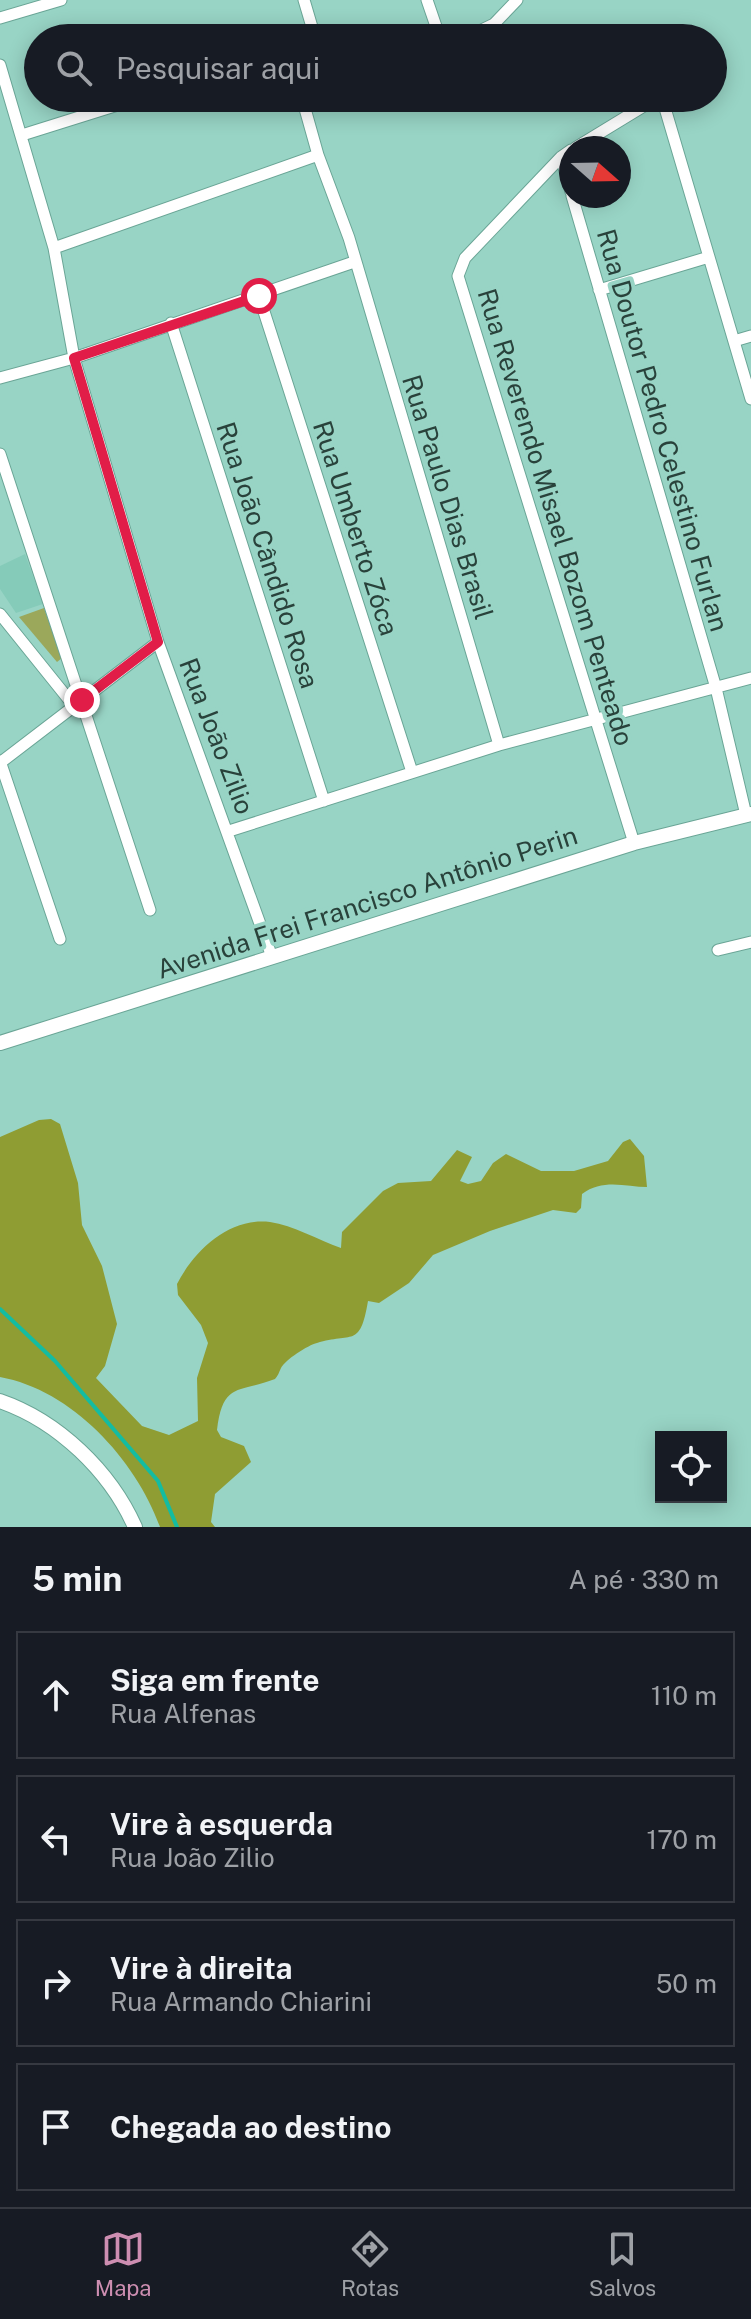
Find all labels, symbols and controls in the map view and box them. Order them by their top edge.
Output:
search box [24,24,727,112]
icon: search [52,46,96,90]
text: Pesquisar aqui [116,50,320,86]
north arrow [559,136,631,208]
street label: Rua Doutor Pedro Celestino Furlan [591,225,735,635]
route start [241,278,277,314]
street label: Rua Reverendo Misael Bozom Penteado [472,285,640,749]
street label: Rua Paulo Dias Brasil [396,371,500,623]
street label: Rua Umberto Zóca [307,417,405,639]
street label: Rua João Cândido Rosa [210,418,326,692]
street label: Rua João Zilio [173,654,261,818]
route end [64,682,100,718]
street label: Avenida Frei Francisco Antônio Perin [153,819,581,985]
map controls [655,1431,727,1503]
button: locate [655,1431,727,1503]
text: 5 min [32,1559,122,1599]
text: A pé · 330 m [569,1564,719,1595]
text: Siga em frente [110,1662,320,1698]
icon: ahead [34,1673,78,1717]
text: 110 m [651,1680,717,1711]
text: Rua Alfenas [110,1698,256,1729]
text: Vire à esquerda [110,1806,333,1842]
icon: left [34,1817,78,1861]
text: 170 m [647,1824,717,1855]
text: Rua João Zilio [110,1842,275,1873]
text: Vire à direita [110,1950,293,1986]
icon: right [34,1961,78,2005]
text: 50 m [656,1968,717,1999]
text: Rua Armando Chiarini [110,1986,372,2017]
icon: arrive [34,2105,78,2149]
text: Chegada ao destino [110,2109,391,2145]
tab: Mapa [95,2227,151,2301]
tab: Rotas [341,2227,399,2301]
tab: Salvos [589,2227,656,2301]

